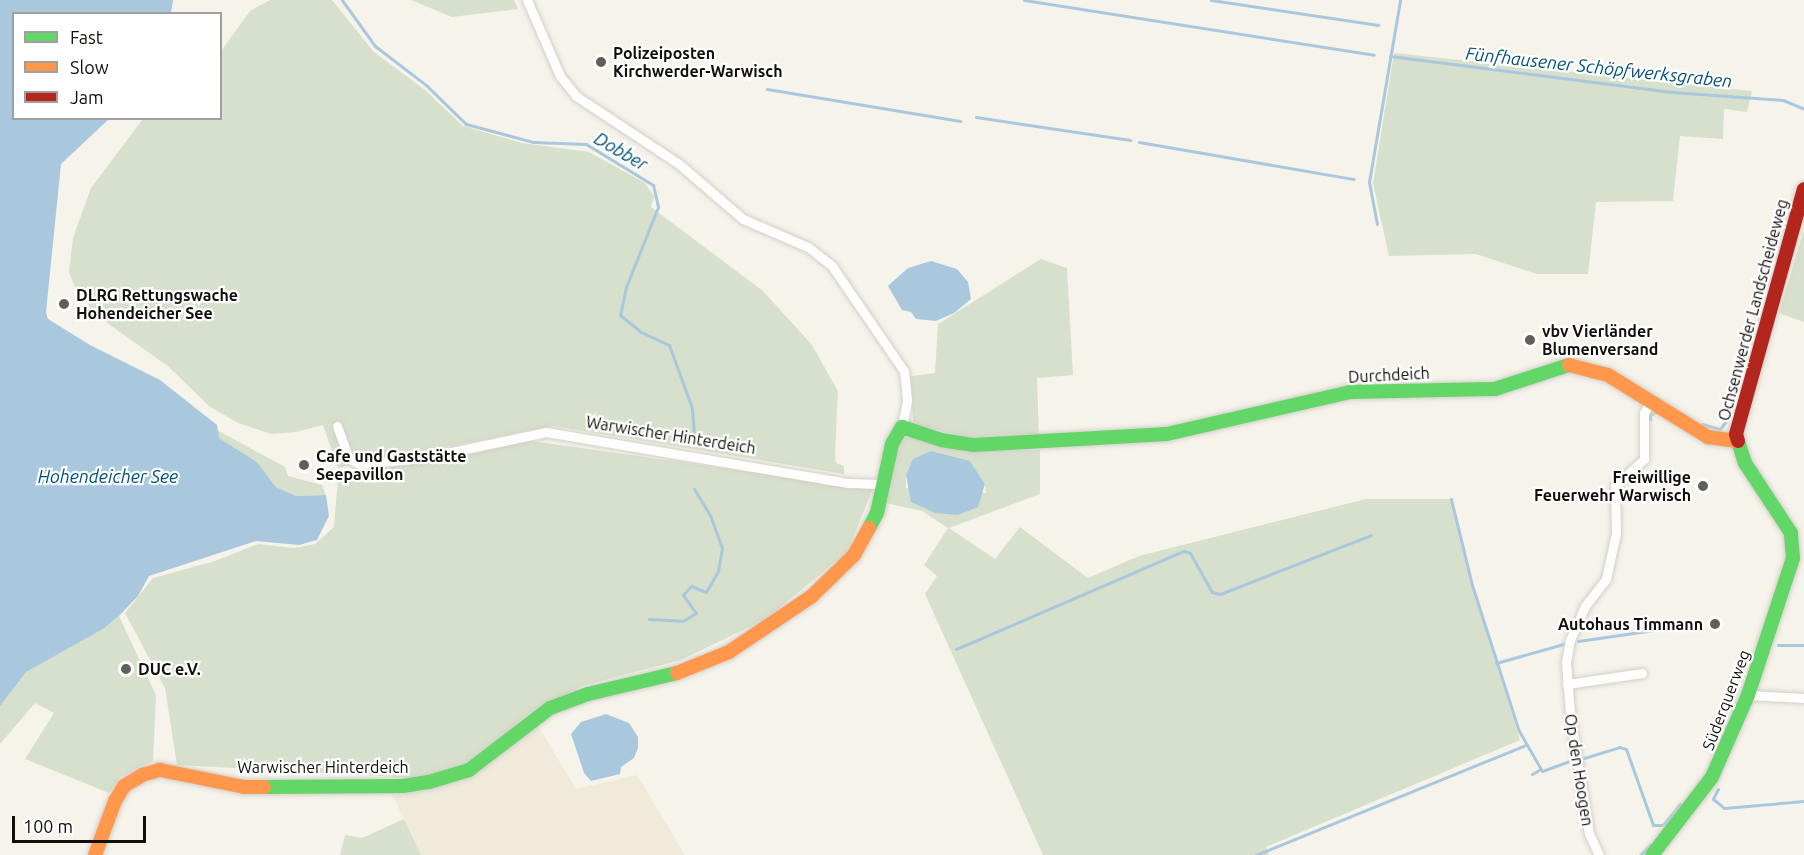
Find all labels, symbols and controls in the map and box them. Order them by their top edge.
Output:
legend [12,12,222,120]
text: Fast [70,27,103,47]
water label: Fünfhausener Schöpfwerksgraben [1465,42,1733,92]
place label: Polizeiposten Kirchwerder-Warwisch [613,43,782,81]
marker: Polizeiposten Kirchwerder-Warwisch [594,55,608,69]
text: Slow [70,57,109,77]
text: Jam [70,87,104,107]
water label: Dobber [590,127,652,175]
street label: Ochsenwerder Landscheideweg [1714,197,1792,423]
place label: DLRG Rettungswache Hohendeicher See [76,285,238,323]
marker: DLRG Rettungswache Hohendeicher See [57,297,71,311]
place label: vbv Vierländer Blumenversand [1542,321,1658,359]
marker: vbv Vierländer Blumenversand [1523,333,1537,347]
street label: Durchdeich [1348,363,1430,387]
street label: Warwischer Hinterdeich [585,412,757,458]
place label: Cafe und Gaststätte Seepavillon [316,446,466,484]
marker: Cafe und Gaststätte Seepavillon [297,458,311,472]
water label: Hohendeicher See [38,465,178,487]
place label: Freiwillige Feuerwehr Warwisch [1534,467,1691,505]
marker: Freiwillige Feuerwehr Warwisch [1696,479,1710,493]
place label: Autohaus Timmann [1558,614,1703,634]
marker: Autohaus Timmann [1708,617,1722,631]
street label: Süderquerweg [1698,647,1754,753]
place label: DUC e.V. [138,659,201,679]
marker: DUC e.V. [119,662,133,676]
street label: Op den Hoogen [1561,712,1597,828]
street label: Warwischer Hinterdeich [237,757,409,777]
scale bar [15,804,148,842]
text: 100 m [23,816,73,836]

